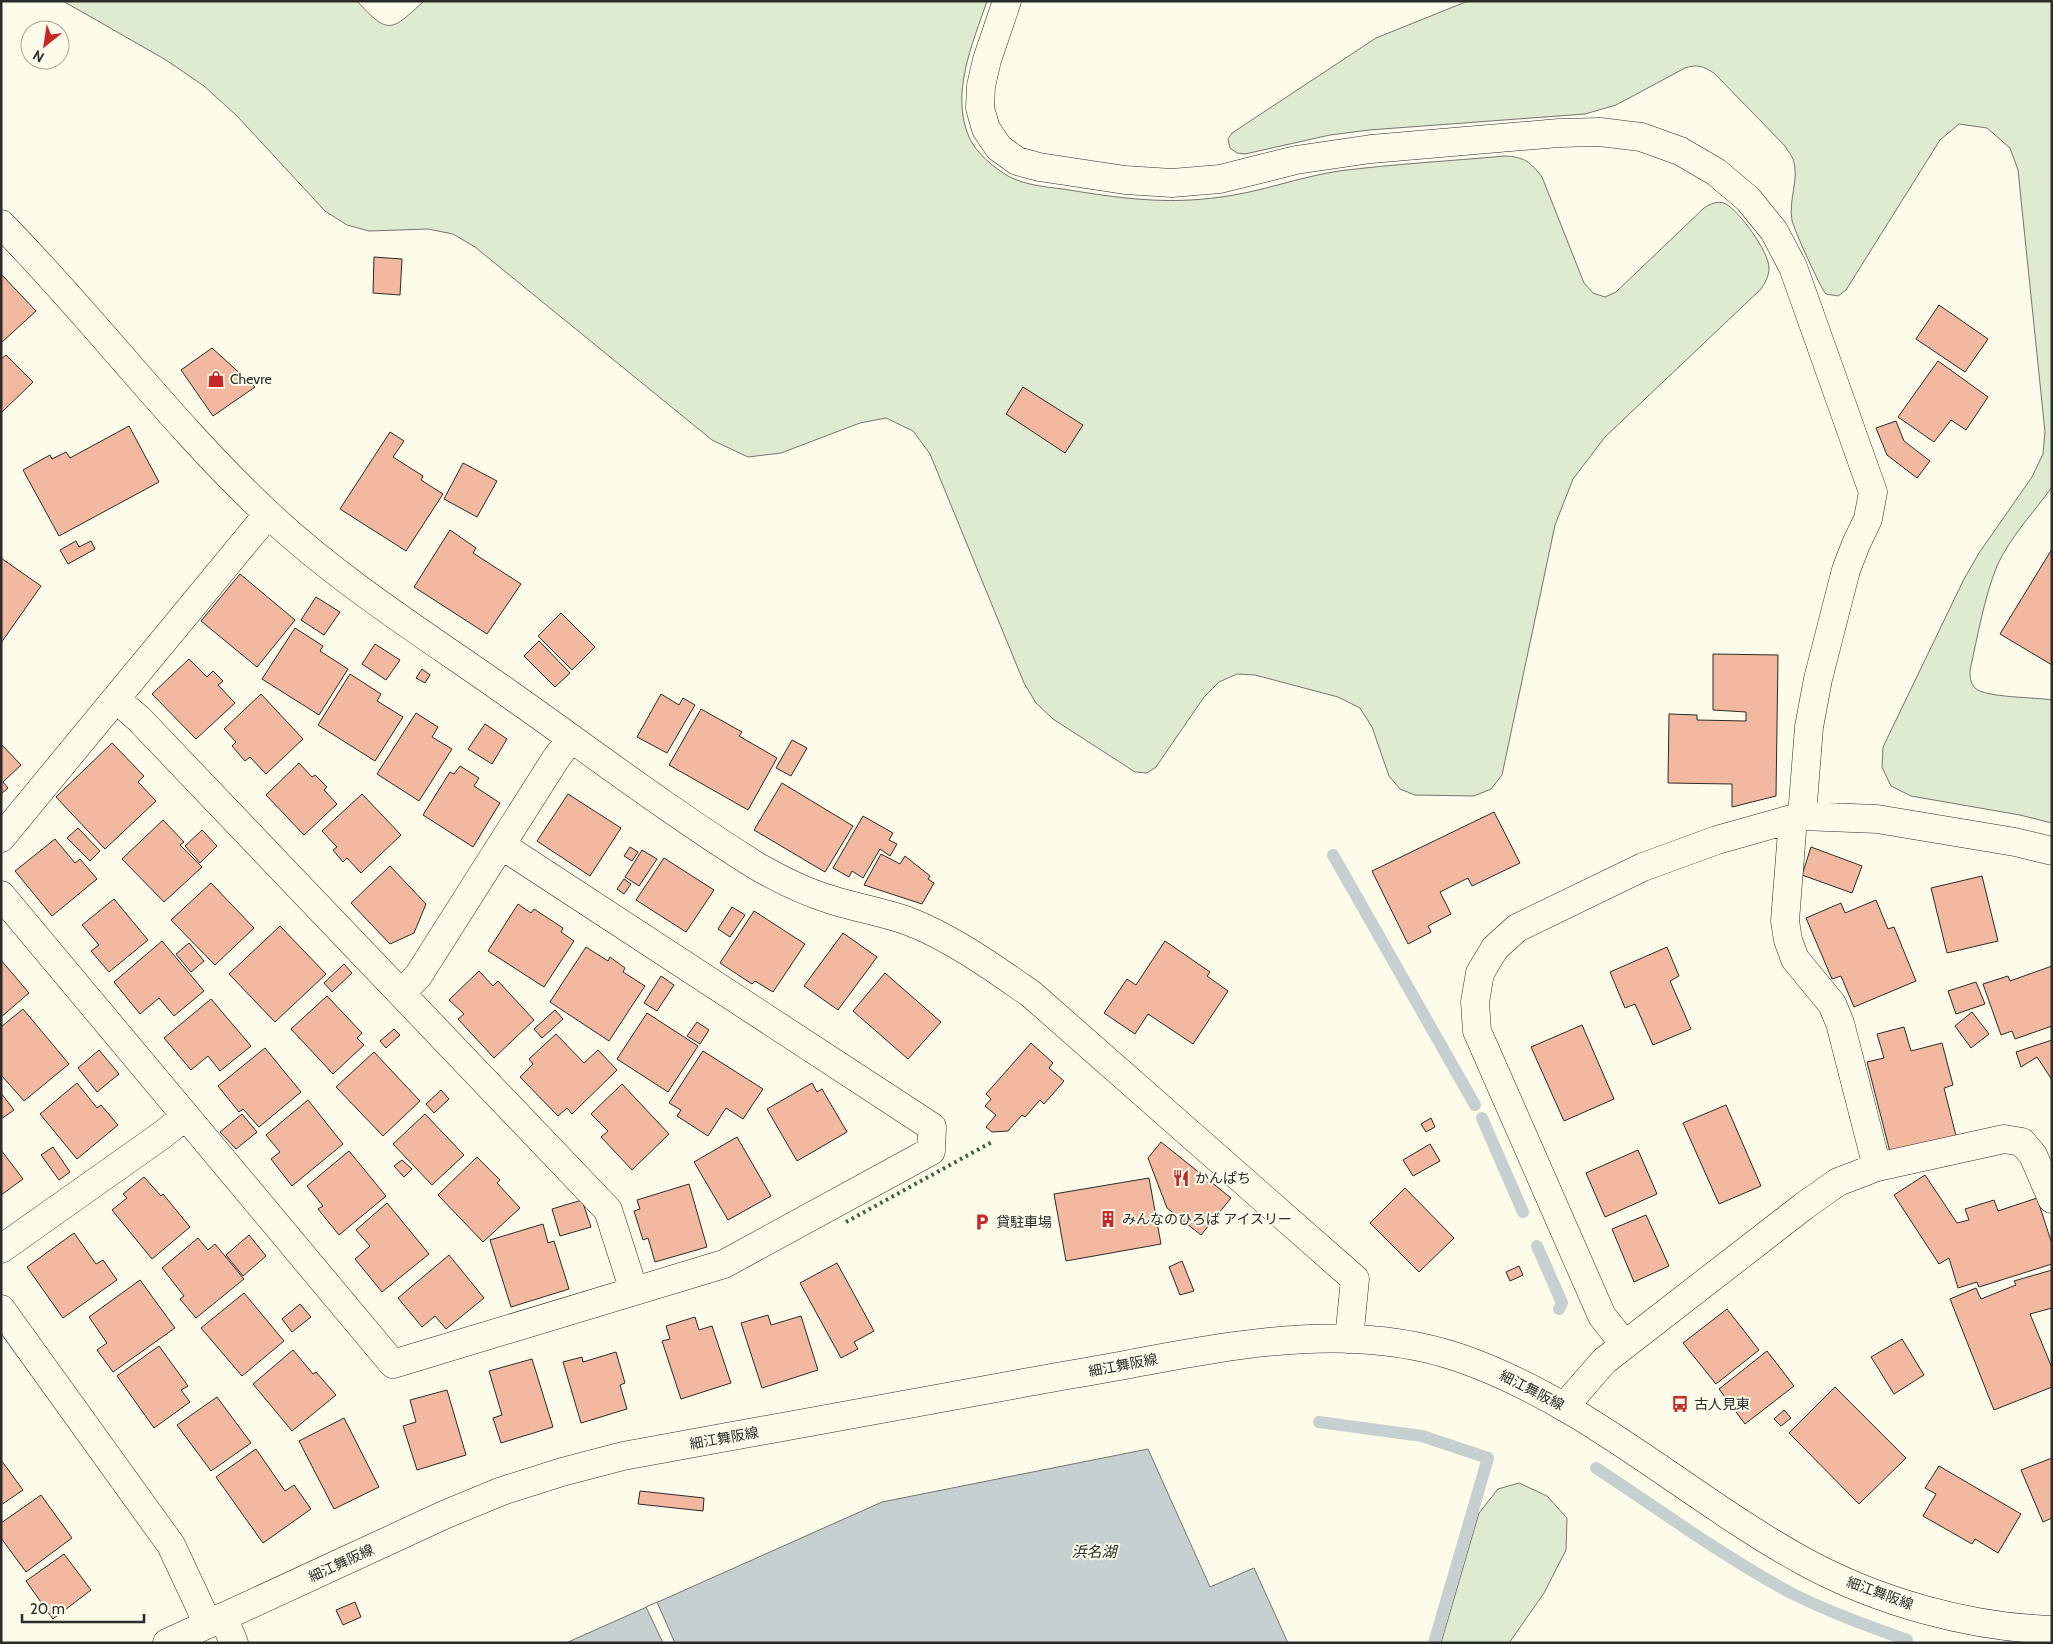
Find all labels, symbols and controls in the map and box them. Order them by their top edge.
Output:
north arrow [20,20,70,70]
text: N [30,46,47,67]
shop icon: Chevre [206,369,226,389]
place label: Chevre [230,370,272,388]
restaurant icon: かんぱち [1171,1168,1191,1188]
place label: かんぱち [1195,1169,1251,1187]
building icon: みんなのひろば アイスリー [1098,1209,1118,1229]
place label: みんなのひろば アイスリー [1122,1210,1292,1228]
parking icon: 貸駐車場 [972,1212,992,1232]
place label: 貸駐車場 [996,1213,1052,1231]
street label: 細江舞阪線 [1087,1349,1159,1381]
street label: 細江舞阪線 [1497,1366,1567,1414]
bus stop icon: 古人見東 [1670,1394,1690,1414]
place label: 古人見東 [1694,1395,1750,1413]
street label: 細江舞阪線 [688,1423,760,1453]
street label: 細江舞阪線 [305,1540,377,1586]
water label: 浜名湖 [1071,1543,1118,1561]
street label: 細江舞阪線 [1844,1573,1916,1613]
scale bar [22,1592,145,1624]
text: 20 m [30,1600,65,1618]

